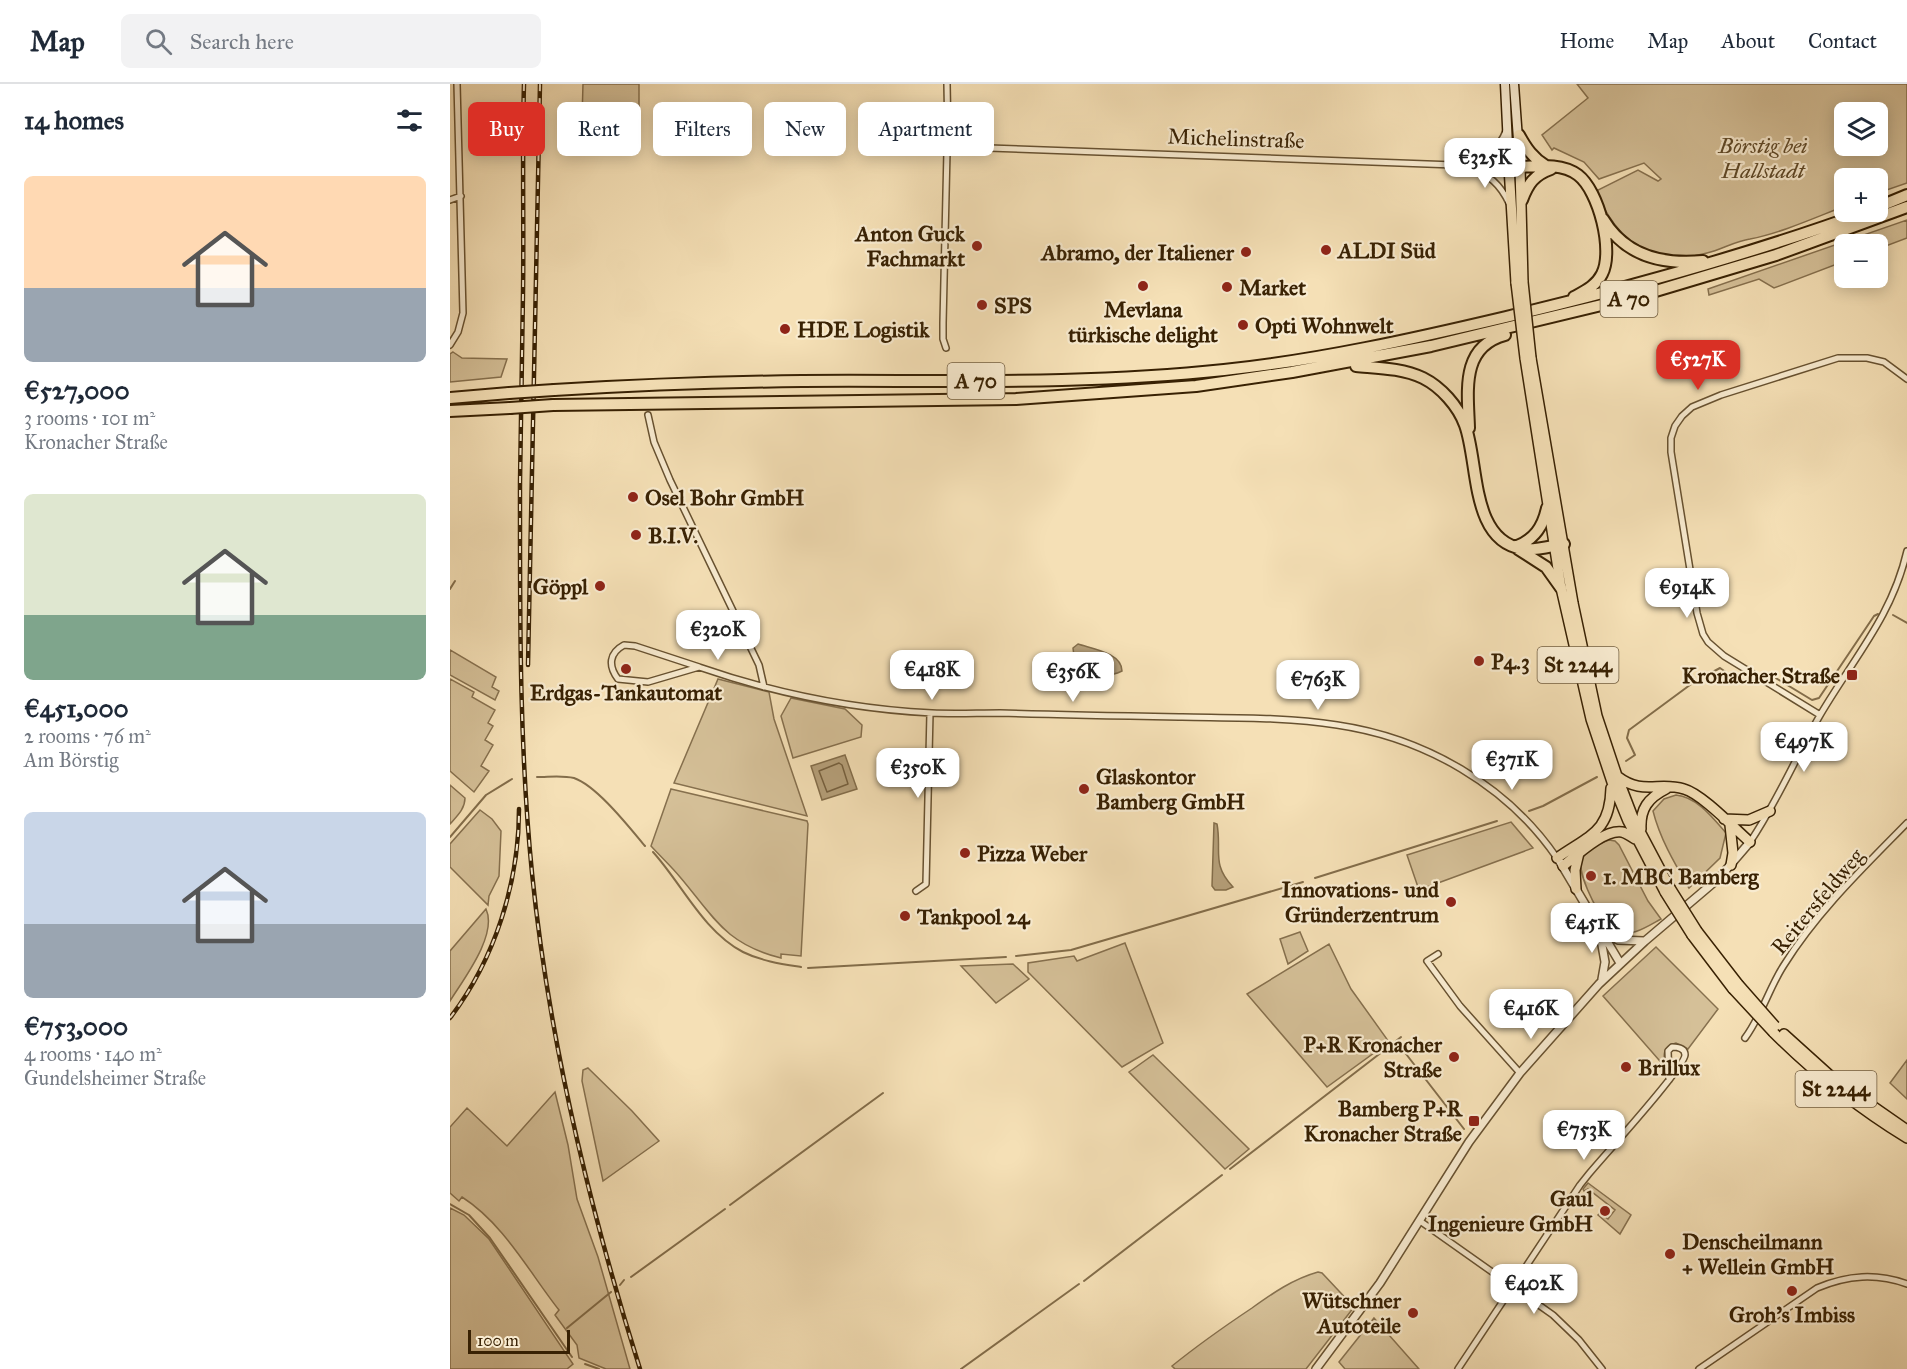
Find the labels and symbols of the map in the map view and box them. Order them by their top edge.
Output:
street label: Michelinstraße [1167,123,1305,154]
park label: Börstig bei Hallstadt [1717,132,1808,184]
pin: €325K [1443,138,1527,189]
place label: Anton Guck Fachmarkt [853,220,966,272]
place label: ALDI Süd [1336,237,1437,264]
marker: Anton Guck Fachmarkt [970,239,984,253]
place label: Abramo, der Italiener [1039,239,1235,266]
marker: ALDI Süd [1319,243,1333,257]
marker: Abramo, der Italiener [1239,245,1253,259]
place label: Market [1239,274,1306,301]
marker: Mevlana türkische delight [1136,279,1150,293]
marker: Market [1220,280,1234,294]
road number: A 70 [1600,281,1658,317]
place label: SPS [994,292,1032,319]
place label: Mevlana türkische delight [1067,296,1218,348]
marker: SPS [975,298,989,312]
place label: Opti Wohnwelt [1255,312,1394,339]
place label: HDE Logistik [797,316,930,343]
marker: Opti Wohnwelt [1236,318,1250,332]
marker: HDE Logistik [778,322,792,336]
pin: €527K [1656,340,1740,391]
road number: A 70 [948,363,1004,399]
place label: Osel Bohr GmbH [645,484,804,511]
marker: Osel Bohr GmbH [626,490,640,504]
place label: B.I.V. [648,522,698,549]
marker: B.I.V. [629,528,643,542]
pin: €914K [1645,568,1729,619]
place label: Göppl [533,573,589,600]
marker: Göppl [593,579,607,593]
pin: €320K [676,610,760,661]
road number: St 2244 [1538,647,1618,683]
place label: P4.3 [1491,648,1530,675]
pin: €418K [890,650,974,701]
pin: €356K [1031,652,1115,703]
marker: P4.3 [1472,654,1486,668]
pin: €763K [1276,660,1360,711]
marker: Erdgas-Tankautomat [619,662,633,676]
place label: Kronacher Straße [1682,662,1840,689]
marker: Kronacher Straße [1845,668,1859,682]
place label: Erdgas-Tankautomat [530,679,722,706]
pin: €497K [1762,722,1846,773]
pin: €371K [1470,740,1554,791]
pin: €350K [876,748,960,799]
place label: Glaskontor Bamberg GmbH [1096,763,1245,815]
marker: Glaskontor Bamberg GmbH [1077,782,1091,796]
place label: Pizza Weber [977,840,1088,867]
street label: Reitersfeldweg [1765,842,1870,960]
marker: Pizza Weber [958,846,972,860]
place label: 1. MBC Bamberg [1603,863,1759,890]
marker: 1. MBC Bamberg [1584,869,1598,883]
place label: Innovations- und Gründerzentrum [1282,876,1440,928]
marker: Innovations- und Gründerzentrum [1444,895,1458,909]
place label: Tankpool 24 [916,903,1031,930]
pin: €451K [1550,903,1634,954]
marker: Tankpool 24 [898,909,912,923]
pin: €416K [1489,989,1573,1040]
place label: P+R Kronacher Straße [1303,1031,1443,1083]
marker: P+R Kronacher Straße [1447,1050,1461,1064]
place label: Brillux [1638,1054,1700,1081]
marker: Brillux [1619,1060,1633,1074]
road number: St 2244 [1796,1071,1876,1107]
place label: Bamberg P+R Kronacher Straße [1304,1095,1464,1147]
pin: €753K [1542,1110,1626,1161]
marker: Bamberg P+R Kronacher Straße [1467,1114,1481,1128]
place label: Gaul Ingenieure GmbH [1428,1185,1594,1237]
marker: Gaul Ingenieure GmbH [1598,1204,1612,1218]
place label: Denscheilmann + Wellein GmbH [1682,1228,1834,1280]
marker: Denscheilmann + Wellein GmbH [1663,1247,1677,1261]
pin: €402K [1492,1264,1576,1315]
marker: Groh's Imbiss [1785,1284,1799,1298]
place label: Wütschner Autoteile [1302,1287,1402,1339]
place label: Groh's Imbiss [1729,1301,1855,1328]
marker: Wütschner Autoteile [1406,1306,1420,1320]
scale bar [468,1327,570,1354]

